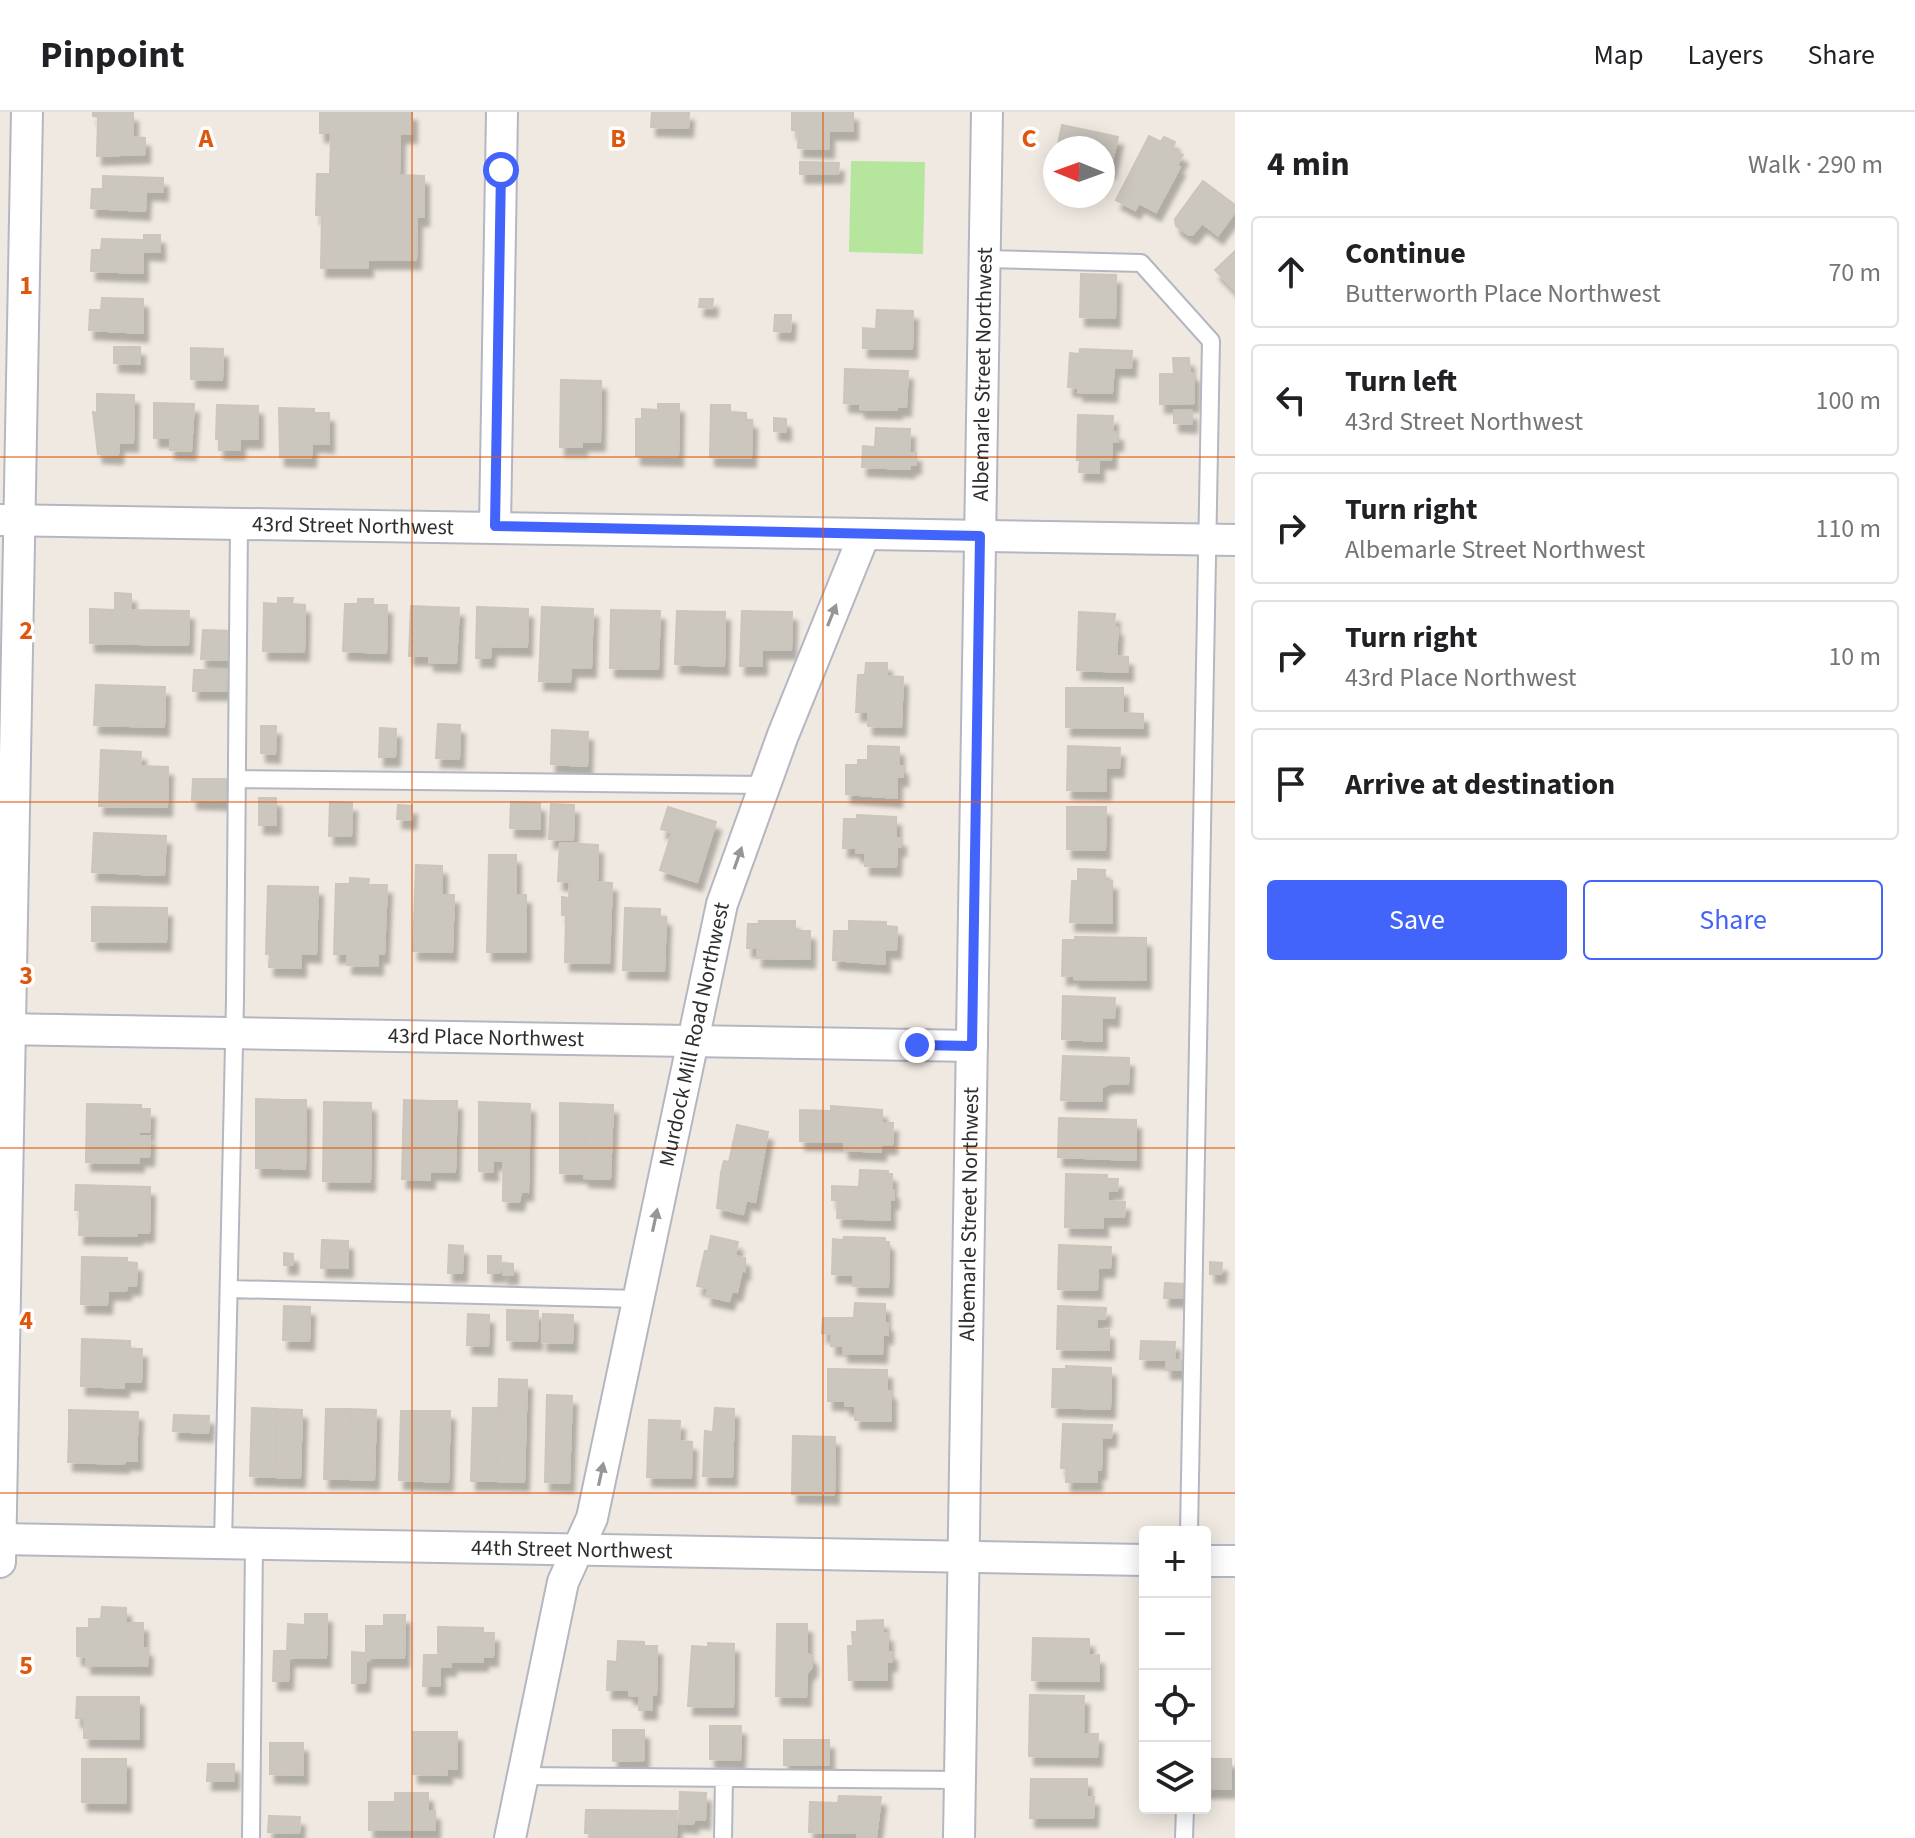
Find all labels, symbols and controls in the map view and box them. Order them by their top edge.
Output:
text: Pinpoint [40,28,185,82]
text: Map [1593,35,1643,75]
text: Layers [1687,35,1763,75]
text: Share [1807,35,1875,75]
text: A [198,120,215,157]
text: B [610,120,626,157]
text: C [1021,120,1037,157]
north arrow [1043,136,1115,208]
text: 4 min [1267,140,1350,189]
text: Walk · 290 m [1748,146,1883,183]
route start [483,152,519,188]
text: Continue [1345,232,1466,275]
street label: Albemarle Street Northwest [965,246,1001,502]
icon: ahead [1269,250,1313,294]
text: 70 m [1828,254,1881,291]
text: 1 [19,267,33,304]
text: Butterworth Place Northwest [1345,275,1661,312]
text: Turn left [1345,360,1457,403]
icon: left [1269,378,1313,422]
text: 100 m [1815,382,1881,419]
text: 43rd Street Northwest [1345,403,1583,440]
text: Turn right [1345,488,1477,531]
icon: right [1269,506,1313,550]
street label: 43rd Street Northwest [252,508,455,543]
text: 110 m [1815,510,1881,547]
text: Albemarle Street Northwest [1345,531,1645,568]
one-way arrow [825,603,838,627]
text: 2 [19,612,33,649]
text: Turn right [1345,616,1477,659]
icon: right [1269,634,1313,678]
text: 10 m [1828,638,1881,675]
text: 43rd Place Northwest [1345,659,1577,696]
icon: arrive [1269,762,1313,806]
text: Arrive at destination [1345,763,1615,806]
one-way arrow [732,845,744,869]
button: Save [1267,880,1567,960]
button: Share [1583,880,1883,960]
street label: Murdock Mill Road Northwest [651,899,738,1170]
text: 3 [19,957,33,994]
street label: 43rd Place Northwest [388,1020,585,1055]
route end [899,1027,935,1063]
street label: Albemarle Street Northwest [951,1086,987,1341]
one-way arrow [650,1207,662,1232]
text: 4 [19,1302,33,1339]
one-way arrow [595,1462,608,1487]
map controls [1139,1526,1211,1814]
button: + [1139,1526,1211,1598]
street label: 44th Street Northwest [471,1532,673,1567]
button: − [1139,1598,1211,1670]
text: 5 [19,1647,33,1684]
button: locate [1139,1670,1211,1742]
button: layers [1139,1742,1211,1814]

